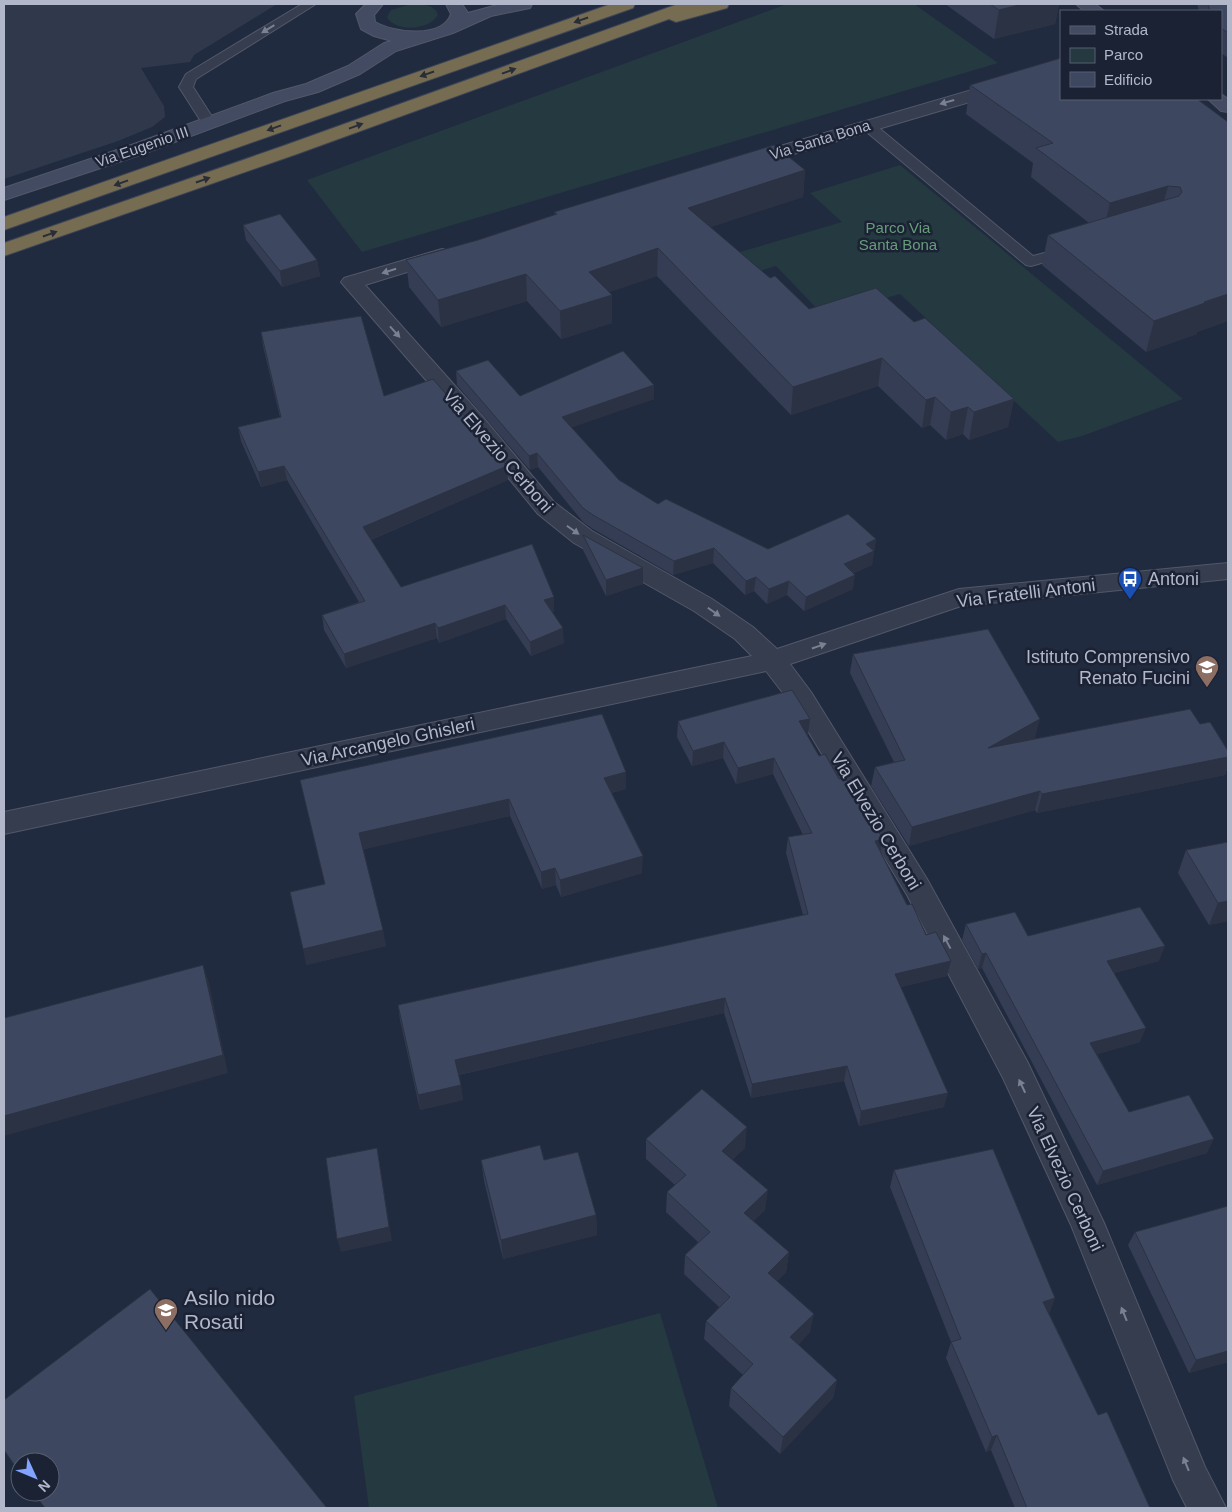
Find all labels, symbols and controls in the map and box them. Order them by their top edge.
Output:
legend [1060,10,1222,100]
one-way arrow [573,17,588,24]
text: Strada [1104,21,1149,38]
one-way arrow [262,25,275,34]
text: Parco [1104,46,1143,63]
one-way arrow [502,67,517,74]
one-way arrow [420,71,435,78]
text: Edificio [1104,71,1152,88]
one-way arrow [939,99,954,107]
street label: Via Santa Bona [768,116,873,163]
one-way arrow [349,122,364,129]
street label: Via Eugenio III [93,123,191,170]
one-way arrow [266,124,281,132]
one-way arrow [196,176,211,184]
one-way arrow [113,179,128,187]
park label: Parco Via Santa Bona [859,219,938,253]
one-way arrow [43,229,58,237]
one-way arrow [382,267,397,275]
one-way arrow [389,325,401,337]
street label: Via Elvezio Cerboni [439,385,557,517]
one-way arrow [567,525,580,535]
bus stop icon: Antoni [1117,566,1143,600]
place label: Antoni [1148,569,1199,589]
street label: Via Fratelli Antoni [955,575,1097,611]
one-way arrow [707,607,721,617]
one-way arrow [811,642,826,649]
place label: Istituto Comprensivo Renato Fucini [1026,647,1190,688]
school or university icon: Istituto Comprensivo Renato Fucini [1194,654,1220,688]
street label: Via Arcangelo Ghisleri [299,714,477,770]
street label: Via Elvezio Cerboni [827,749,925,893]
one-way arrow [942,935,951,949]
one-way arrow [1018,1078,1027,1093]
street label: Via Elvezio Cerboni [1023,1104,1107,1254]
place label: Asilo nido Rosati [184,1286,275,1333]
school or university icon: Asilo nido Rosati [153,1297,179,1331]
one-way arrow [1120,1307,1128,1321]
north arrow [10,1452,60,1502]
one-way arrow [1181,1457,1189,1471]
text: N [35,1477,54,1495]

